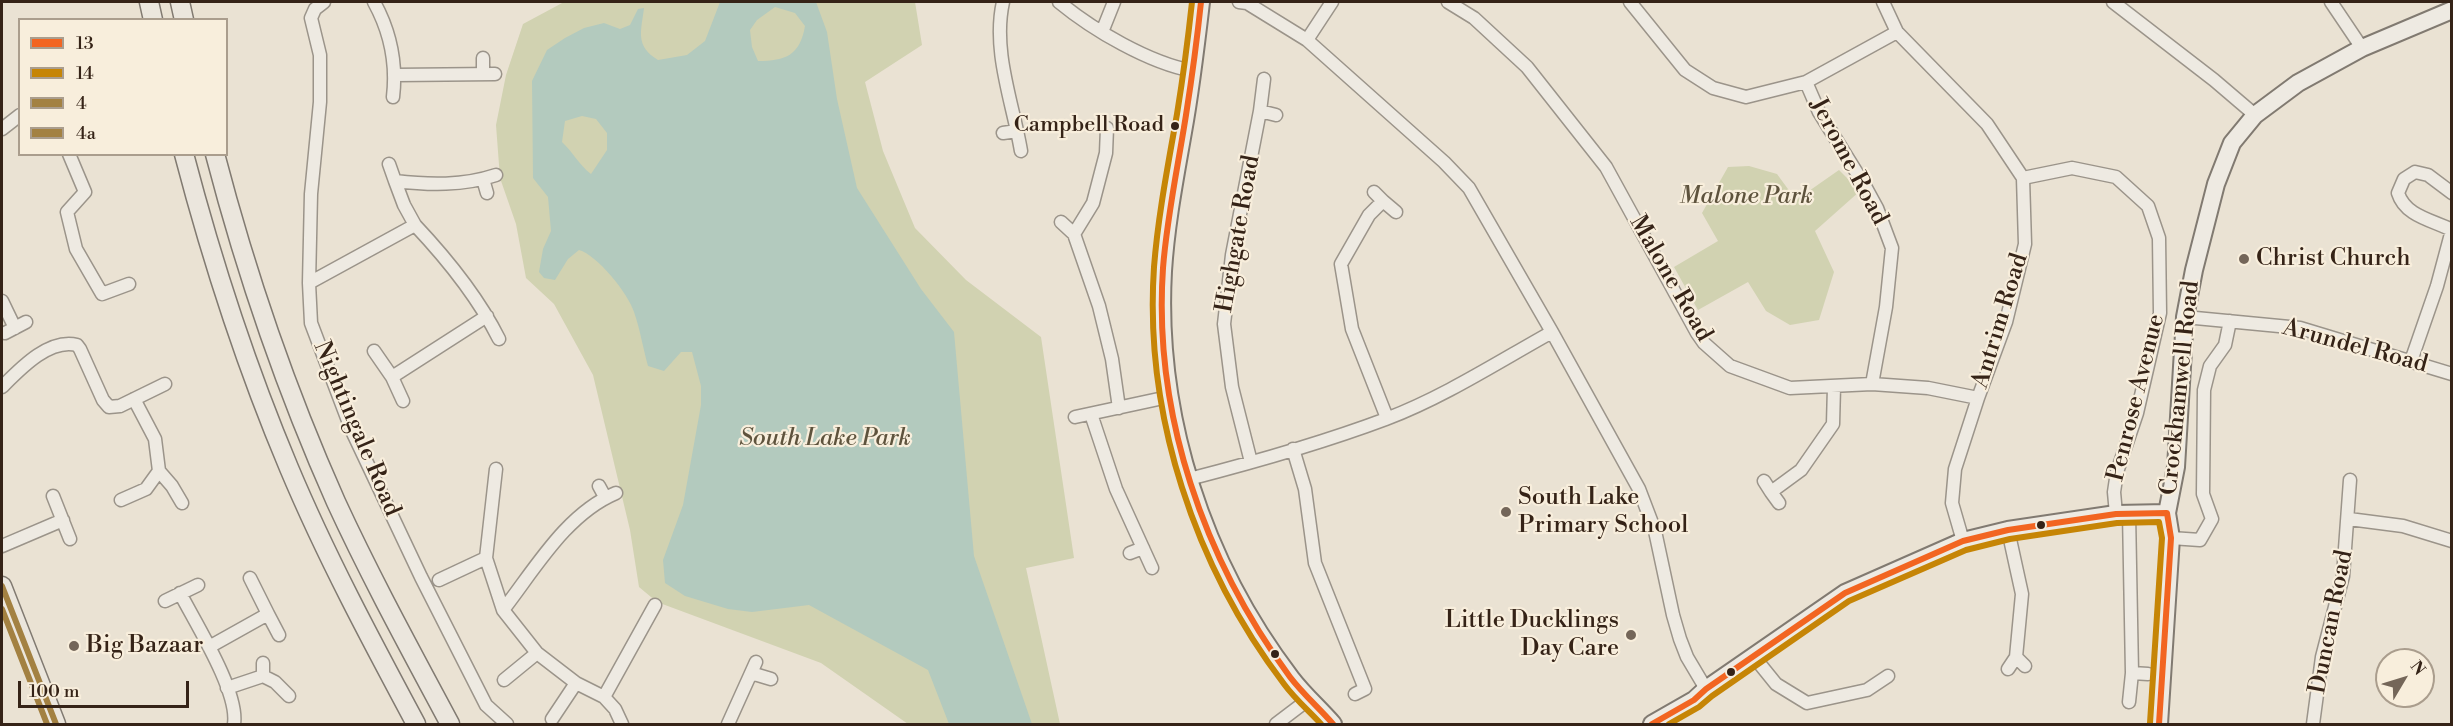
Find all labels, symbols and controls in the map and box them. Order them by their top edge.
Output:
legend [18,18,228,156]
text: 13 [76,32,94,55]
text: 14 [76,62,94,85]
text: 4 [76,92,87,115]
street label: Jerome Road [1802,94,1894,230]
place label: Campbell Road [1014,113,1164,139]
marker: Campbell Road [1169,120,1181,132]
text: 4a [76,122,96,145]
street label: Highgate Road [1211,153,1267,315]
park label: Malone Park [1679,183,1813,211]
street label: Malone Road [1622,211,1718,347]
place label: Christ Church [2256,245,2410,273]
street label: Antrim Road [1967,250,2035,392]
marker: Christ Church [2237,252,2251,266]
street label: Crockhamwell Road [2155,279,2207,497]
street label: Penrose Avenue [2102,311,2172,485]
street label: Arundel Road [2279,314,2431,380]
street label: Nightingale Road [306,337,406,521]
park label: South Lake Park [739,425,911,453]
place label: South Lake Primary School [1518,484,1688,540]
marker: South Lake Primary School [1499,505,1513,519]
unlabelled marker [2035,519,2047,531]
street label: Duncan Road [2304,548,2360,696]
place label: Little Ducklings Day Care [1445,607,1619,663]
marker: Little Ducklings Day Care [1624,628,1638,642]
place label: Big Bazaar [86,632,203,660]
marker: Big Bazaar [67,639,81,653]
unlabelled marker [1269,648,1281,660]
north arrow [2375,648,2435,708]
text: N [2406,657,2429,679]
unlabelled marker [1725,666,1737,678]
scale bar [21,669,192,707]
text: 100 m [29,680,80,703]

